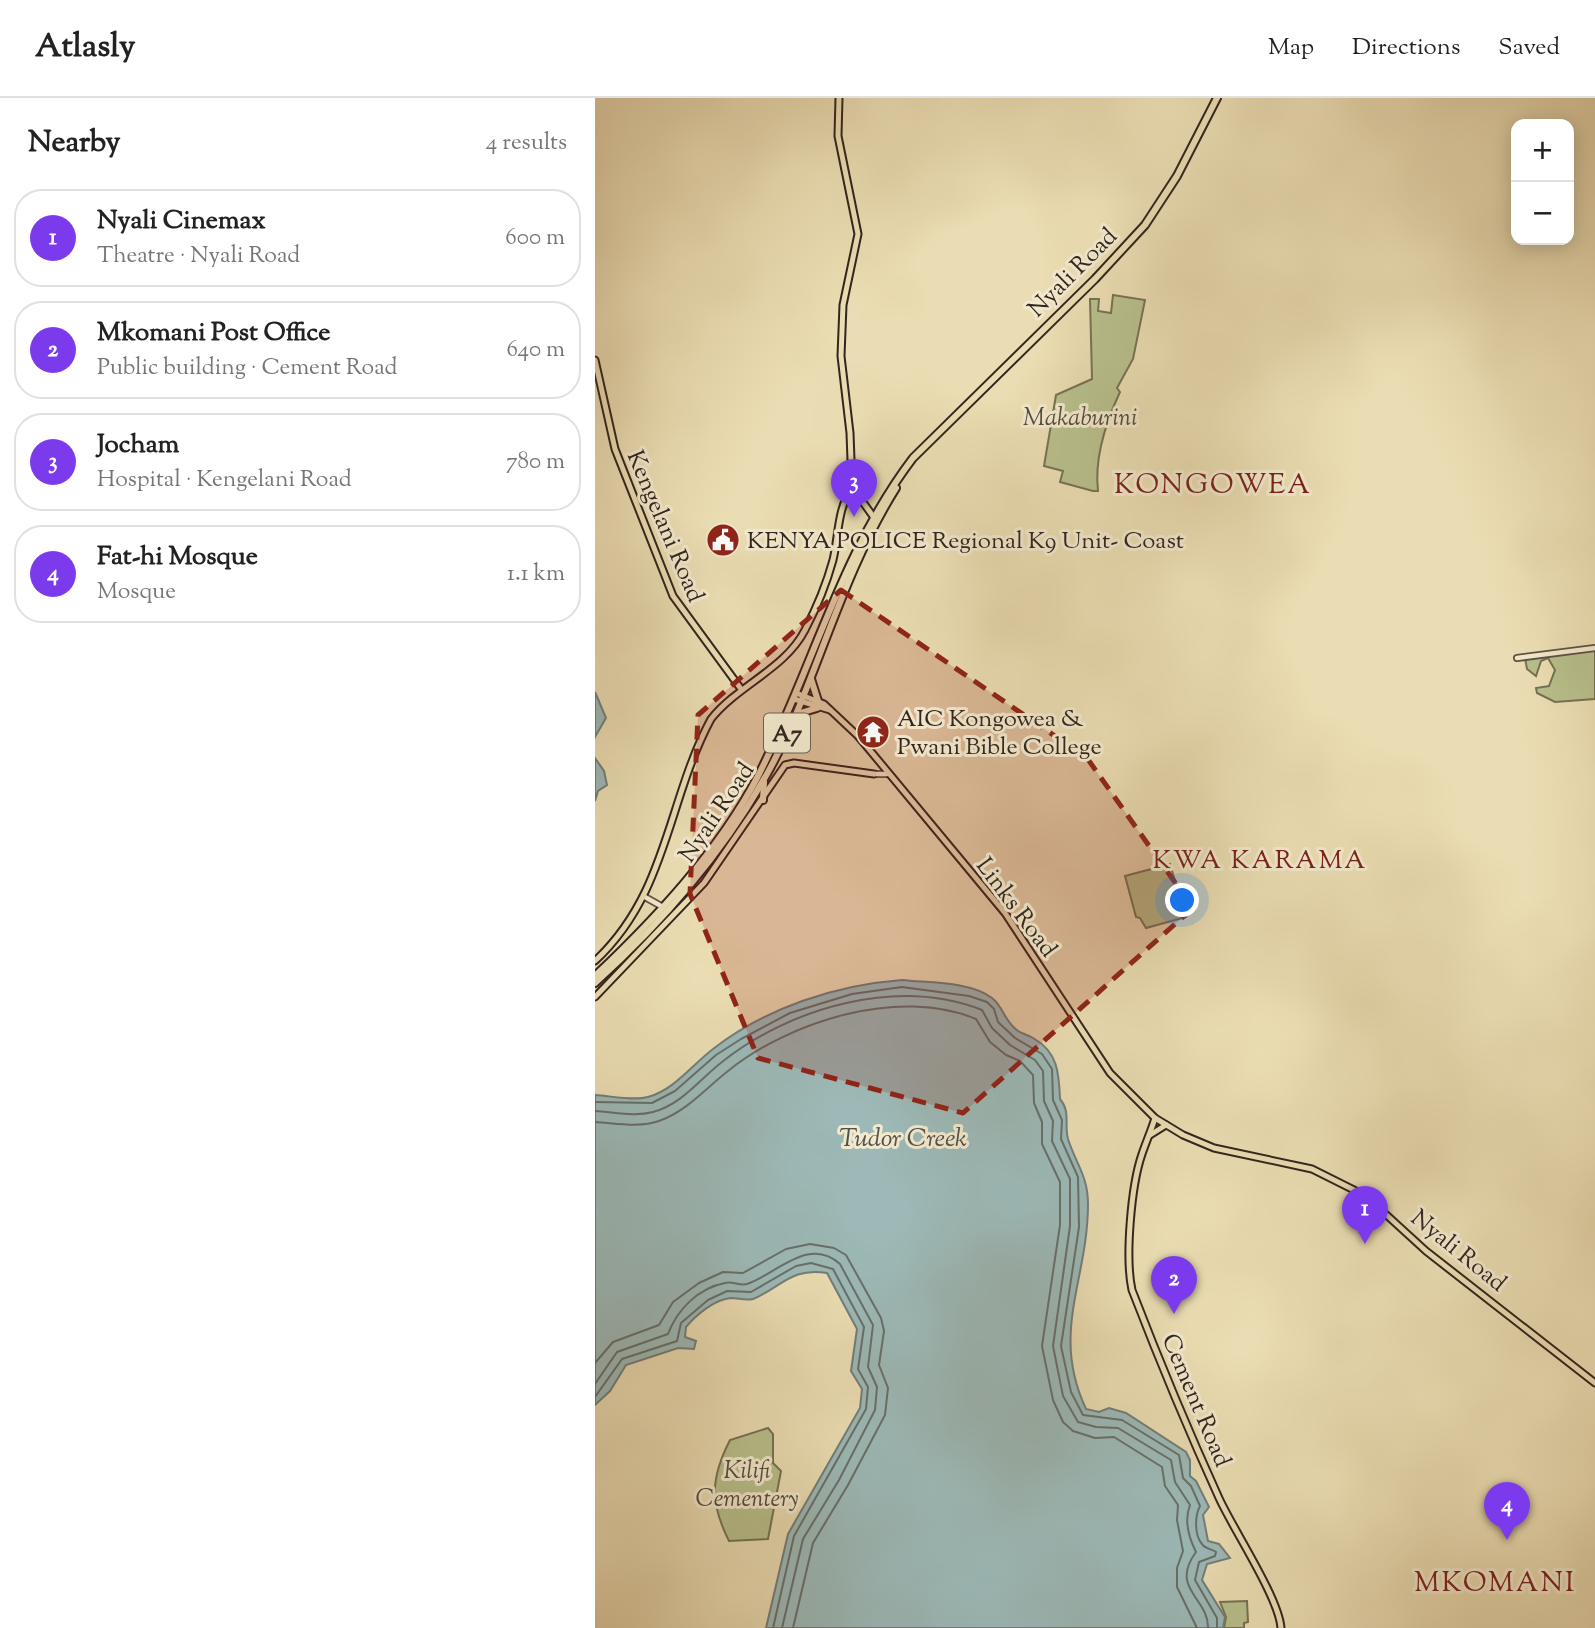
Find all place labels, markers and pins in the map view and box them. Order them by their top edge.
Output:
pin: 3 [831,459,877,517]
public building icon: KENYA POLICE Regional K9 Unit- Coast [704,521,742,559]
place label: KENYA POLICE Regional K9 Unit- Coast [747,525,1184,559]
place label: AIC Kongowea & Pwani Bible College [897,703,1102,765]
temple icon: AIC Kongowea & Pwani Bible College [854,713,892,751]
pin: 1 [1342,1186,1388,1244]
pin: 2 [1151,1256,1197,1314]
pin: 4 [1484,1482,1530,1540]

